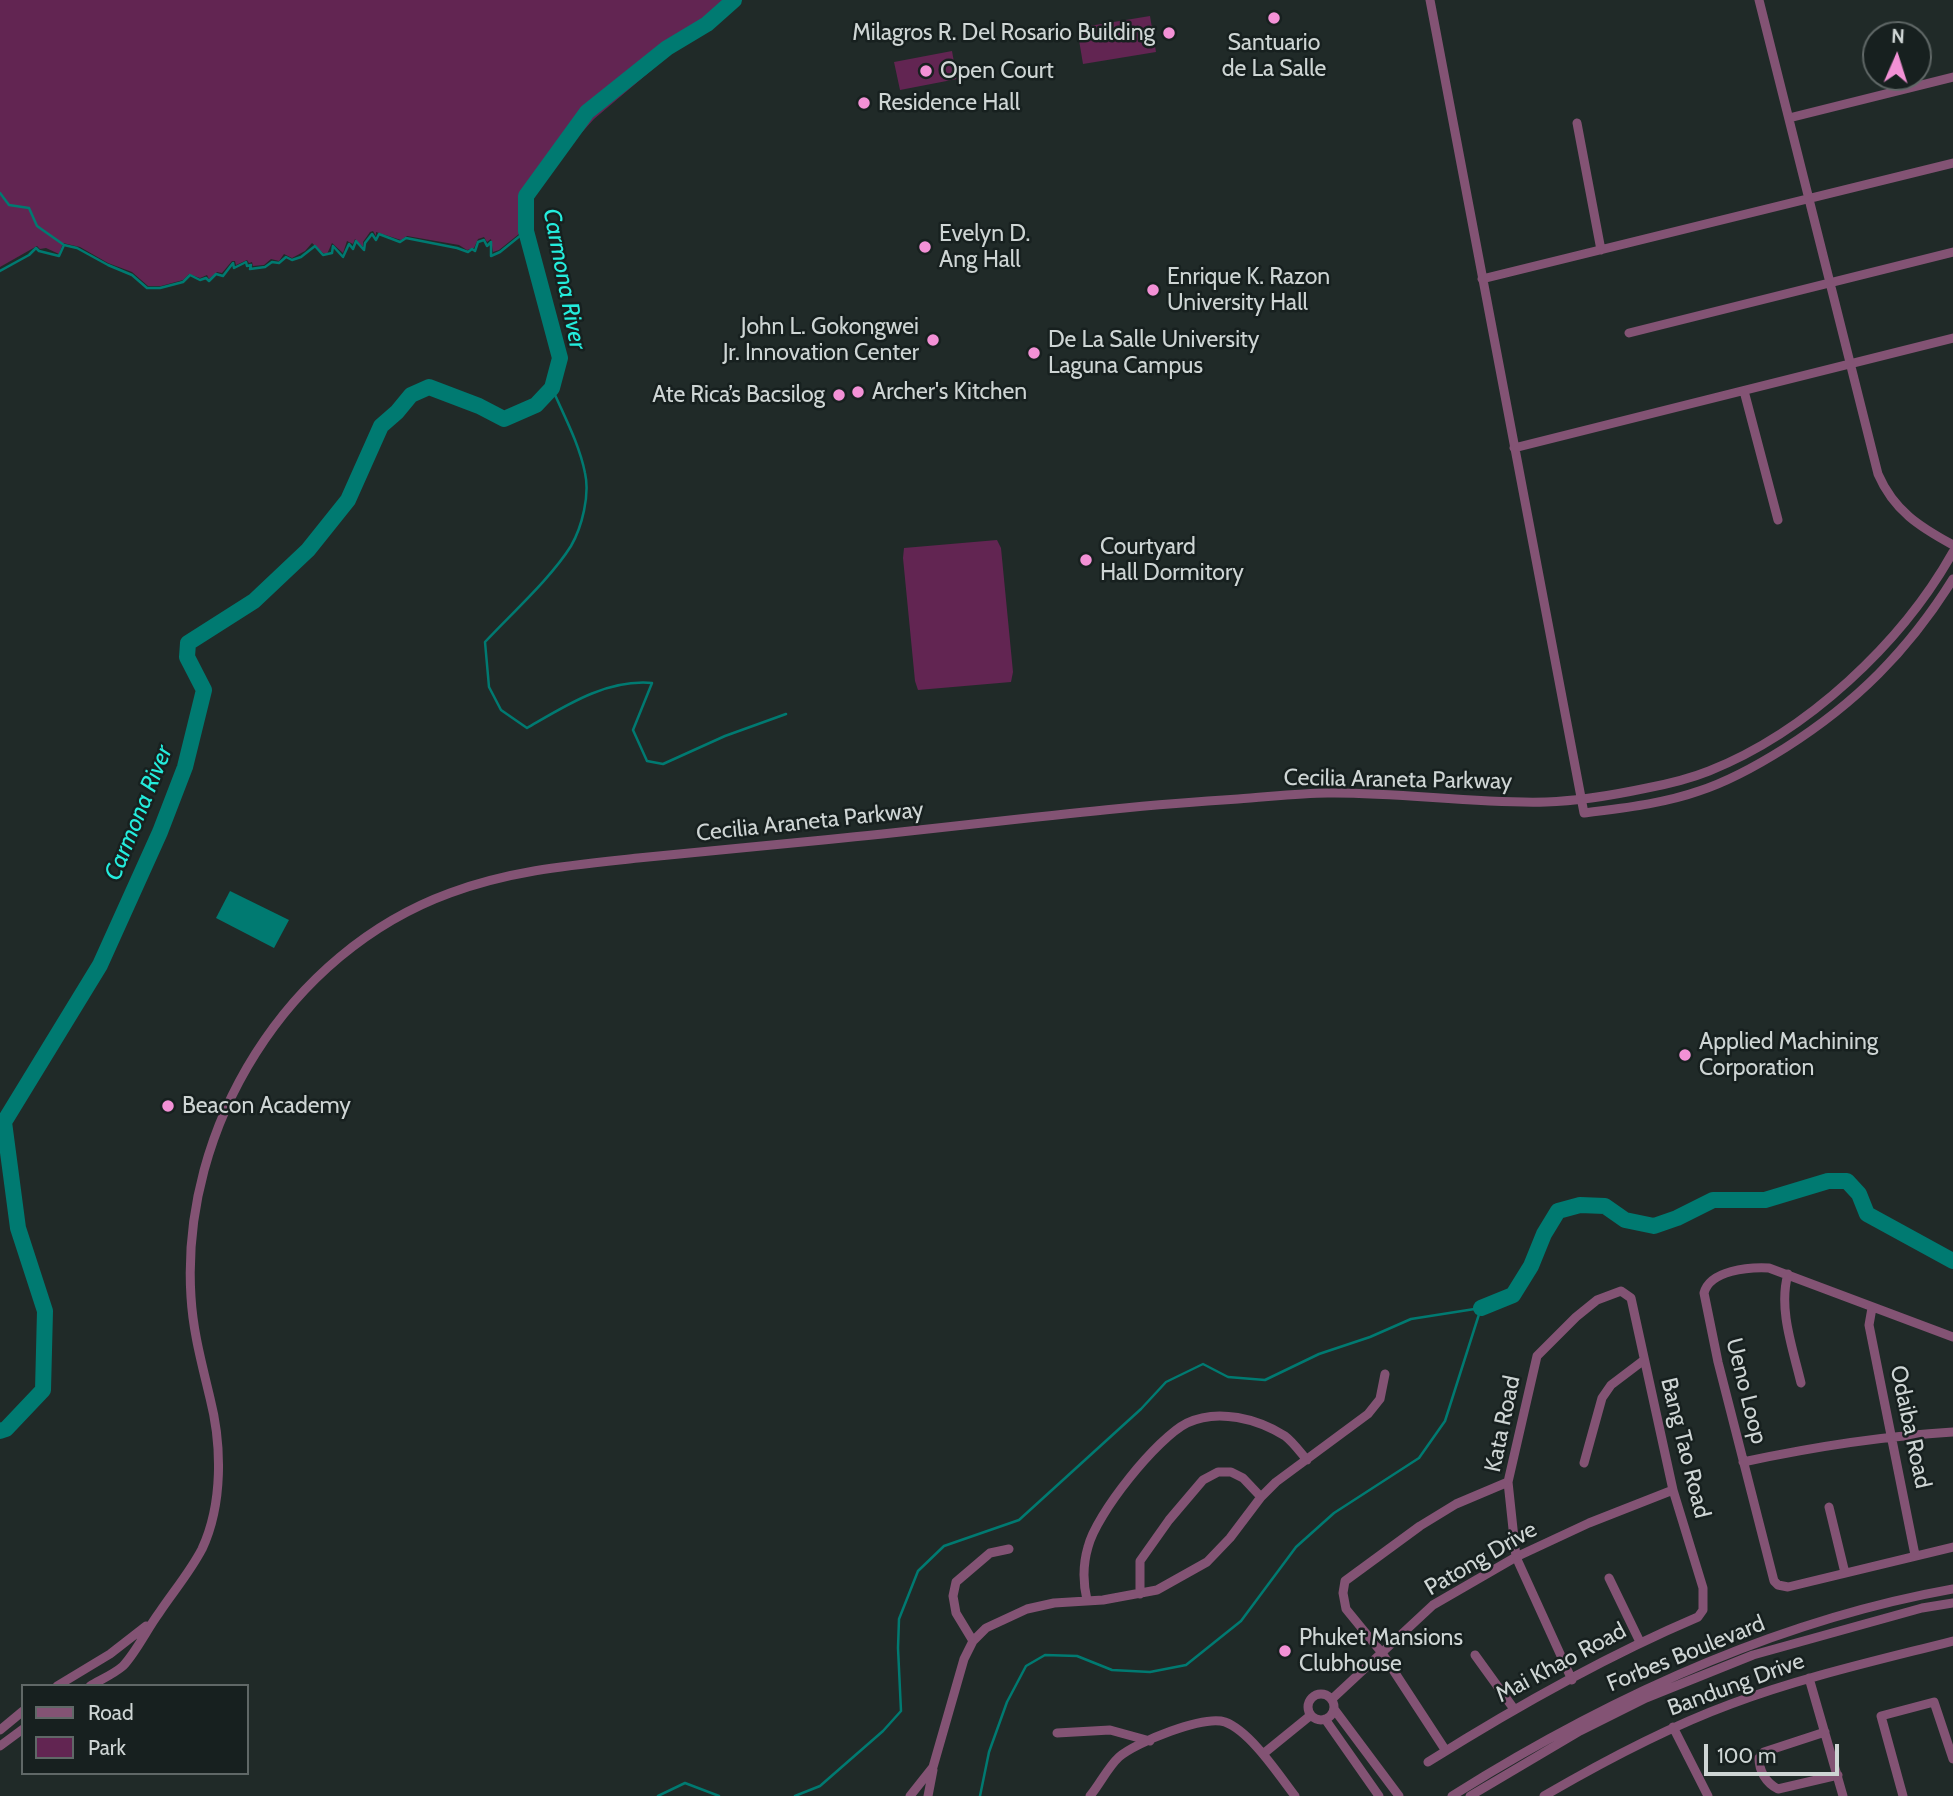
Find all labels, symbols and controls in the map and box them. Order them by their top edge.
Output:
marker: Santuario de La Salle [1266,10,1282,26]
place label: Milagros R. Del Rosario Building [852,19,1155,47]
north arrow [1862,21,1932,91]
marker: Milagros R. Del Rosario Building [1161,25,1177,41]
text: N [1891,25,1905,48]
place label: Santuario de La Salle [1222,29,1326,83]
place label: Open Court [940,57,1054,85]
marker: Open Court [918,63,934,79]
place label: Residence Hall [878,89,1020,117]
marker: Residence Hall [856,95,872,111]
water label: Carmona River [536,206,592,352]
place label: Evelyn D. Ang Hall [939,220,1030,274]
marker: Evelyn D. Ang Hall [917,239,933,255]
place label: Enrique K. Razon University Hall [1167,263,1330,317]
marker: Enrique K. Razon University Hall [1145,282,1161,298]
place label: John L. Gokongwei Jr. Innovation Center [723,313,919,367]
place label: De La Salle University Laguna Campus [1048,326,1259,380]
marker: John L. Gokongwei Jr. Innovation Center [925,332,941,348]
marker: De La Salle University Laguna Campus [1026,345,1042,361]
place label: Archer's Kitchen [872,378,1027,406]
place label: Ate Rica’s Bacsilog [652,381,825,409]
marker: Archer's Kitchen [850,384,866,400]
marker: Ate Rica’s Bacsilog [831,387,847,403]
place label: Courtyard Hall Dormitory [1100,533,1244,587]
marker: Courtyard Hall Dormitory [1078,552,1094,568]
water label: Carmona River [99,741,179,885]
street label: Cecilia Araneta Parkway [1283,764,1513,796]
street label: Cecilia Araneta Parkway [695,796,925,848]
place label: Applied Machining Corporation [1699,1028,1878,1082]
marker: Applied Machining Corporation [1677,1047,1693,1063]
place label: Beacon Academy [182,1092,351,1120]
marker: Beacon Academy [160,1098,176,1114]
street label: Ueno Loop [1720,1335,1772,1447]
street label: Odaiba Road [1883,1363,1937,1491]
street label: Kata Road [1479,1373,1527,1475]
street label: Bang Tao Road [1654,1375,1716,1521]
street label: Patong Drive [1420,1516,1542,1602]
street label: Forbes Boulevard [1603,1610,1769,1698]
street label: Mai Khao Road [1491,1617,1631,1709]
place label: Phuket Mansions Clubhouse [1299,1624,1463,1678]
marker: Phuket Mansions Clubhouse [1277,1643,1293,1659]
street label: Bandung Drive [1664,1647,1808,1723]
legend [21,1684,248,1775]
text: Road [88,1700,134,1725]
scale bar [1708,1730,1843,1774]
text: Park [88,1735,126,1760]
text: 100 m [1717,1743,1776,1768]

